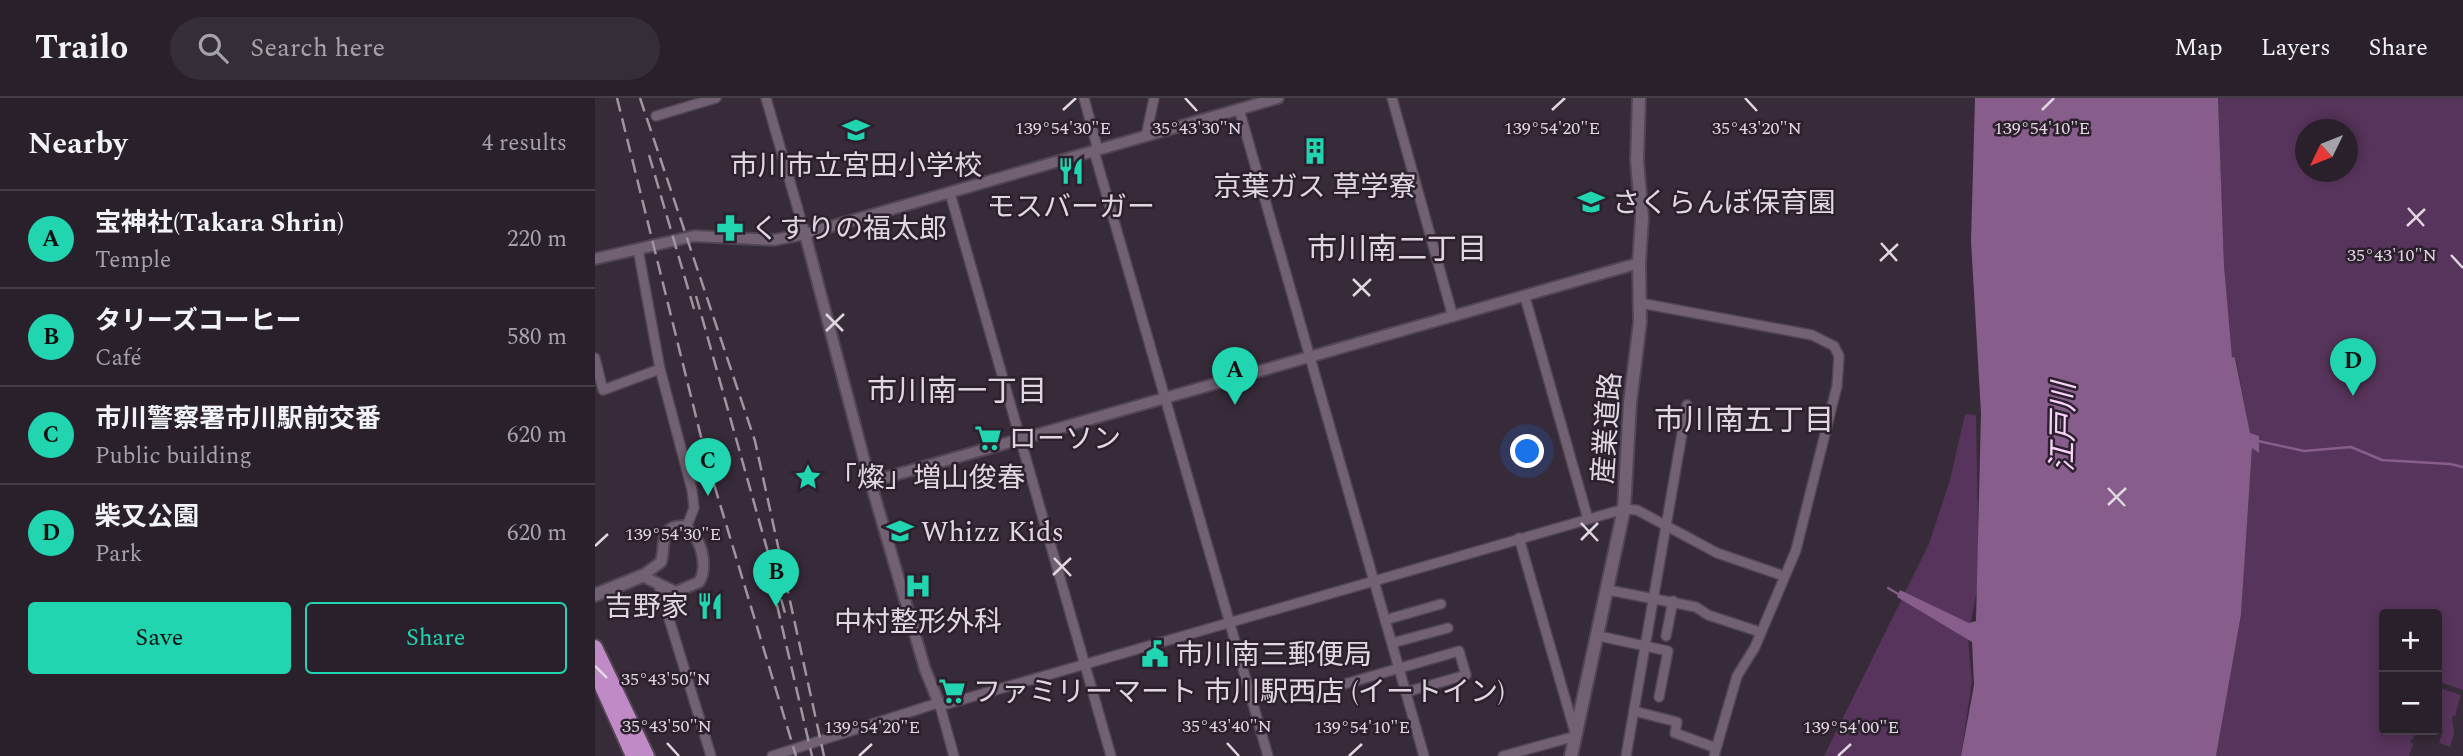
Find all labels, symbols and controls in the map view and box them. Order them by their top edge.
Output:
search box [170,17,660,80]
text: Trailo [35,23,128,73]
text: Search here [250,28,385,68]
icon: search [194,29,232,67]
text: Map [2174,30,2223,66]
text: Layers [2261,30,2331,66]
text: Share [2369,30,2428,66]
school or university icon: 市川市立宮田小学校 [841,115,871,145]
text: 139°54'30"E [1015,115,1111,142]
text: 35°43'30"N [1152,115,1242,142]
text: 139°54'20"E [1504,115,1600,142]
text: 35°43'20"N [1712,115,1802,142]
text: 139°54'10"E [1994,115,2090,142]
north arrow [2295,119,2358,182]
text: Nearby [28,121,127,167]
text: 4 results [482,126,567,161]
building icon: 京葉ガス 草学寮 [1300,136,1330,166]
place label: 市川市立宮田小学校 [730,145,982,188]
restaurant icon: モスバーガー [1056,156,1086,186]
place label: 京葉ガス 草学寮 [1213,166,1417,209]
place label: さくらんぼ保育園 [1612,182,1836,225]
place label: モスバーガー [987,186,1155,229]
school or university icon: さくらんぼ保育園 [1576,187,1606,217]
text: 宝神社(Takara Shrin) [95,203,344,243]
place label: くすりの福太郎 [751,208,947,251]
pharmacy icon: くすりの福太郎 [715,213,745,243]
text: A [42,222,60,257]
text: 220 m [507,222,567,257]
district label: 市川南二丁目 [1307,227,1487,273]
text: 35°43'10"N [2347,242,2437,269]
text: Temple [95,243,171,278]
text: タリーズコーヒー [95,301,302,341]
text: B [43,320,59,355]
text: 580 m [507,320,567,355]
pin: D [2330,338,2376,396]
text: Café [95,341,142,376]
pin: A [1212,347,1258,405]
district label: 市川南一丁目 [867,369,1047,415]
street label: 産業道路 [1582,371,1633,485]
water label: 江戸川 [2040,379,2088,472]
district label: 市川南五丁目 [1654,398,1834,444]
text: 市川警察署市川駅前交番 [95,399,381,439]
text: C [43,418,59,453]
text: 620 m [507,418,567,453]
place label: ローソン [1009,418,1121,461]
supermarket icon: ローソン [973,423,1003,453]
your location [1510,434,1544,468]
pin: C [685,438,731,496]
text: Public building [95,439,252,474]
place label: 「燦」増山俊春 [829,457,1025,500]
place icon: 「燦」増山俊春 [793,462,823,492]
text: 柴又公園 [95,497,199,537]
place label: Whizz Kids [921,511,1064,554]
text: D [42,516,60,551]
text: 620 m [507,516,567,551]
school or university icon: Whizz Kids [885,516,915,546]
text: 139°54'30"E [625,521,721,548]
text: Park [95,537,142,572]
pin: B [753,549,799,607]
hospital icon: 中村整形外科 [903,571,933,601]
place label: 吉野家 [605,586,689,629]
restaurant icon: 吉野家 [695,591,725,621]
place label: 中村整形外科 [834,601,1002,644]
button: Save [28,602,291,674]
button: Share [305,602,567,674]
map controls [2379,609,2442,735]
button: + [2379,609,2442,672]
place label: 市川南三郵便局 [1176,634,1372,677]
public building icon: 市川南三郵便局 [1140,639,1170,669]
text: 35°43'50"N [621,666,711,693]
place label: ファミリーマート 市川駅西店 (イートイン) [973,671,1505,714]
button: − [2379,672,2442,735]
supermarket icon: ファミリーマート 市川駅西店 (イートイン) [937,676,967,706]
text: 35°43'50"N [622,713,712,740]
text: 35°43'40"N [1182,713,1272,740]
text: 139°54'20"E [824,714,920,741]
text: 139°54'10"E [1314,714,1410,741]
text: 139°54'00"E [1803,714,1899,741]

